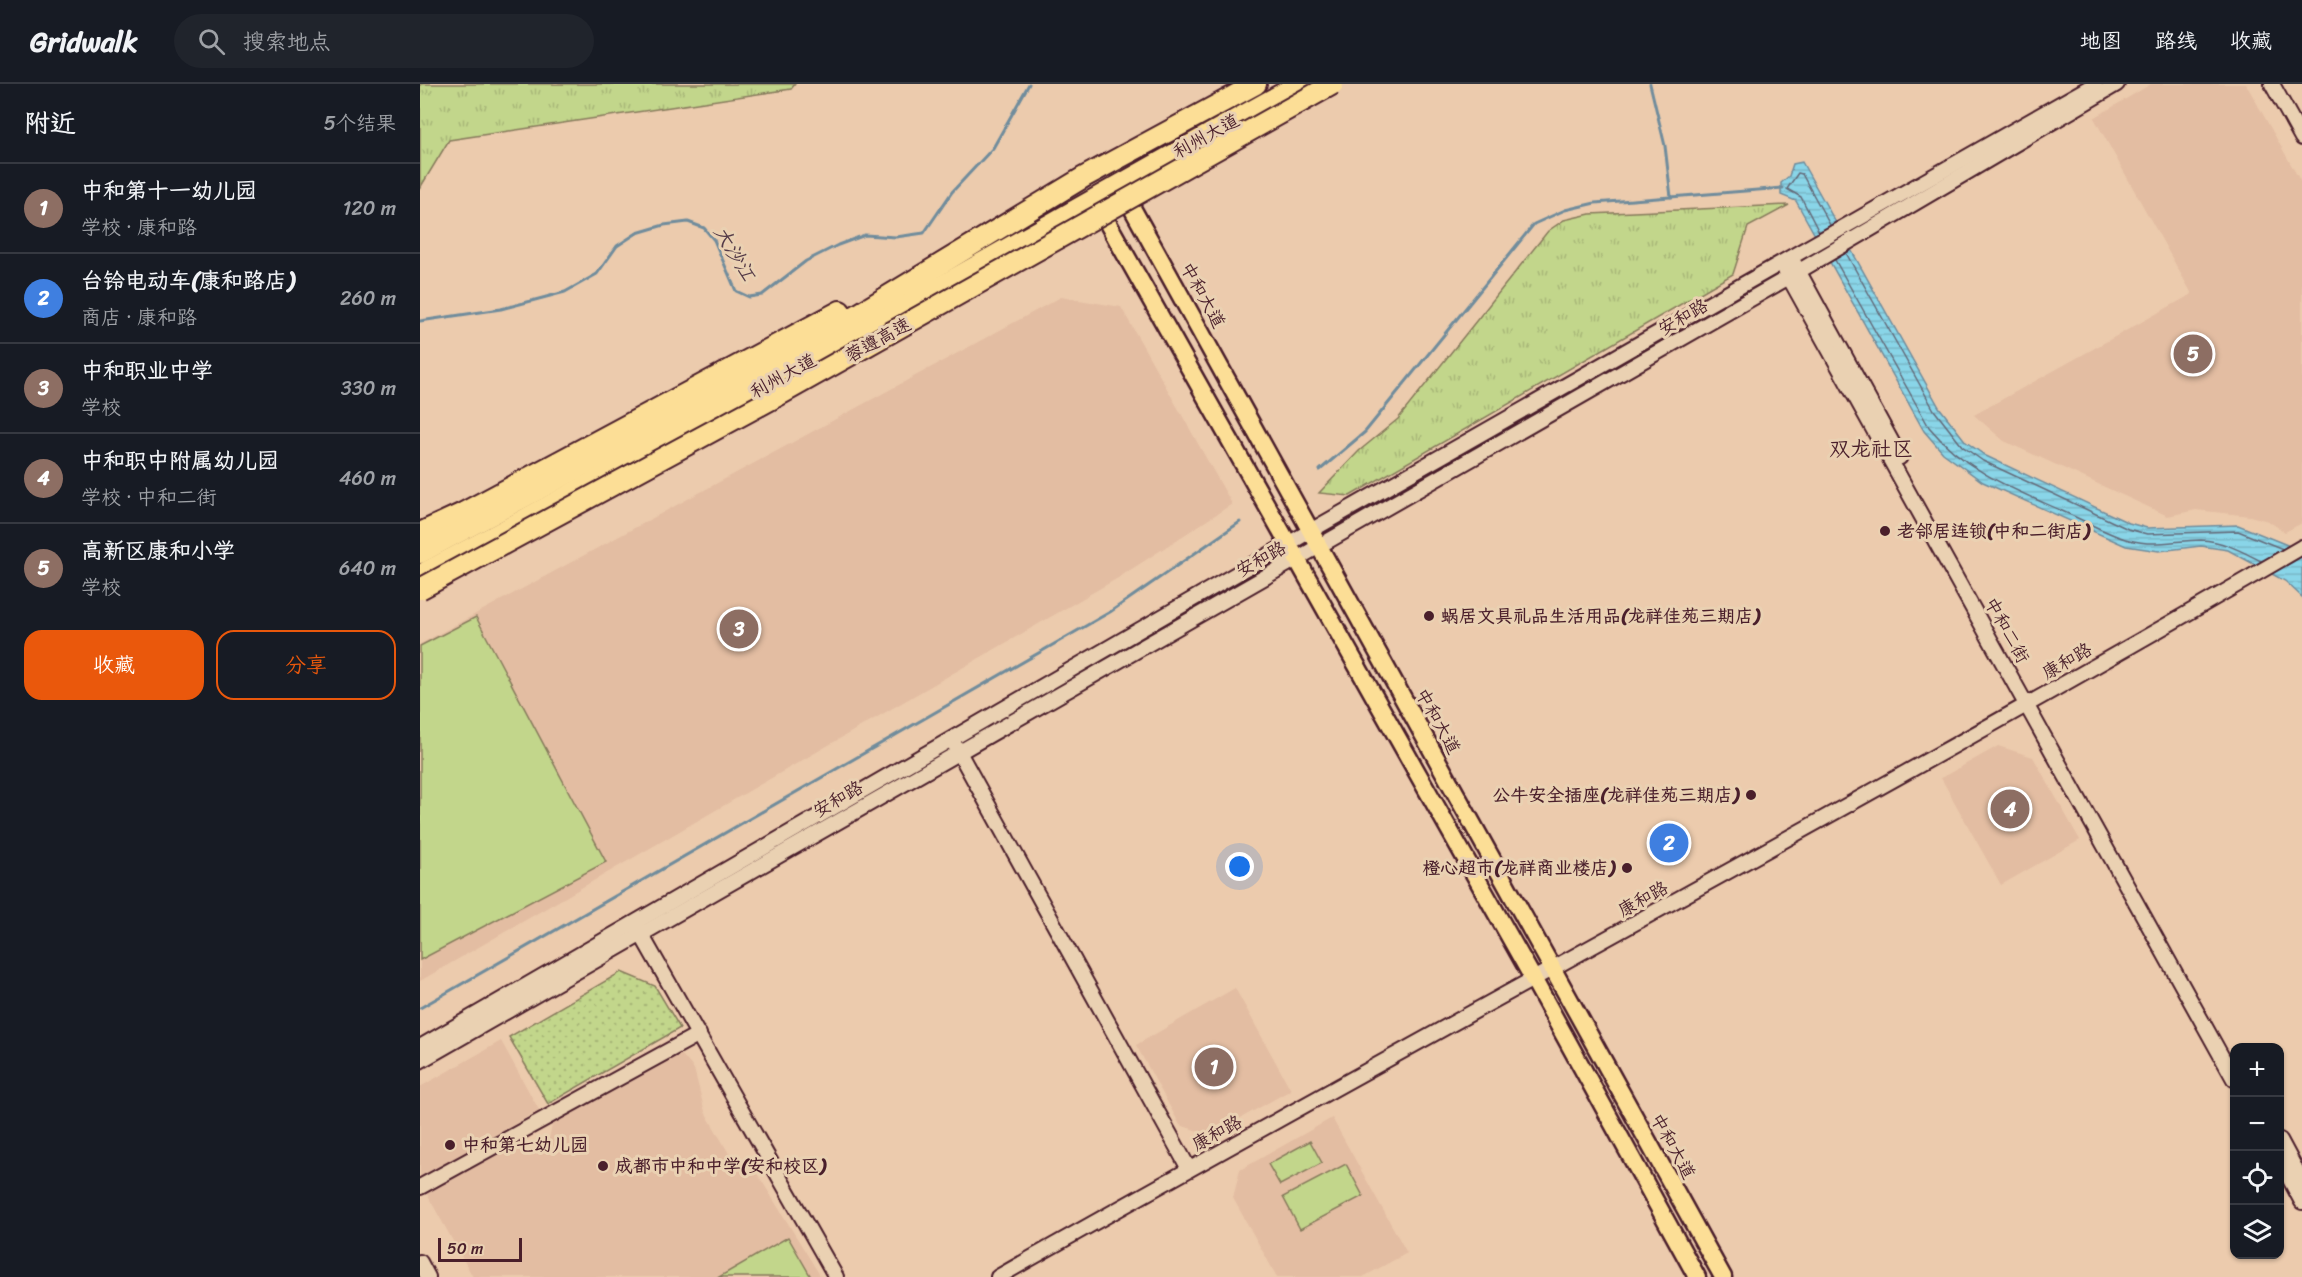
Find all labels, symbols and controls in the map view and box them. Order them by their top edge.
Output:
search box [174,14,594,68]
text: Gridwalk [30,17,138,66]
text: 搜索地点 [243,22,331,61]
text: 地图 [2080,22,2122,60]
text: 路线 [2155,22,2197,60]
text: 收藏 [2230,22,2272,60]
icon: search [195,25,228,58]
text: 附近 [24,100,76,146]
street label: 利州大道 [1167,105,1245,167]
text: 5个结果 [324,106,396,141]
text: 中和第十一幼儿园 [81,171,257,210]
text: 1 [39,191,48,226]
text: 120 m [343,191,396,226]
text: 学校 · 康和路 [81,210,197,245]
water label: 大沙江 [704,219,766,289]
street label: 中和大道 [1172,256,1234,334]
text: 台铃电动车(康和路店) [81,261,295,300]
text: 2 [38,281,49,316]
text: 260 m [340,281,396,316]
street label: 安和路 [1652,290,1714,344]
text: 商店 · 康和路 [81,300,197,335]
street label: 蓉遵高速 [839,309,917,371]
pin: 5 [2174,332,2212,376]
street label: 利州大道 [744,345,822,407]
text: 中和职业中学 [81,351,213,390]
text: 3 [38,371,49,406]
text: 330 m [341,371,396,406]
text: 学校 [81,390,121,425]
district label: 双龙社区 [1829,430,1913,468]
text: 中和职中附属幼儿园 [81,441,279,480]
text: 4 [37,461,50,496]
text: 460 m [339,461,396,496]
text: 学校 · 中和二街 [81,480,217,515]
place label: 老邻居连锁(中和二街店) [1897,515,2091,547]
marker: 老邻居连锁(中和二街店) [1878,524,1892,538]
text: 高新区康和小学 [81,531,235,570]
street label: 安和路 [1230,532,1292,586]
text: 5 [37,551,50,586]
text: 640 m [339,551,396,586]
text: 学校 [81,570,121,605]
street label: 中和二街 [1976,591,2038,669]
place label: 蜗居文具礼品生活用品(龙祥佳苑三期店) [1441,600,1761,632]
pin: 3 [720,606,758,652]
marker: 蜗居文具礼品生活用品(龙祥佳苑三期店) [1422,609,1436,623]
button: 收藏 [24,630,204,700]
button: 分享 [216,630,396,700]
street label: 康和路 [2036,634,2098,688]
street label: 中和大道 [1407,682,1469,760]
street label: 安和路 [807,772,869,826]
place label: 公牛安全插座(龙祥佳苑三期店) [1492,779,1741,811]
pin: 4 [1990,786,2030,832]
marker: 公牛安全插座(龙祥佳苑三期店) [1744,788,1758,802]
pin: 2 [1650,820,1688,866]
your location [1225,852,1254,881]
place label: 橙心超市(龙祥商业楼店) [1422,852,1617,884]
marker: 橙心超市(龙祥商业楼店) [1620,861,1634,875]
street label: 康和路 [1612,872,1674,926]
map controls [2230,1043,2284,1259]
button: + [2230,1043,2284,1097]
pin: 1 [1194,1044,1234,1090]
button: − [2230,1097,2284,1151]
street label: 康和路 [1186,1106,1248,1160]
street label: 中和大道 [1642,1107,1704,1185]
place label: 中和第七幼儿园 [462,1129,588,1161]
marker: 中和第七幼儿园 [443,1138,457,1152]
place label: 成都市中和中学(安和校区) [615,1150,827,1182]
button: locate [2230,1151,2284,1205]
marker: 成都市中和中学(安和校区) [596,1159,610,1173]
button: layers [2230,1205,2284,1259]
text: 50 m [447,1234,483,1263]
scale bar [438,1235,522,1262]

